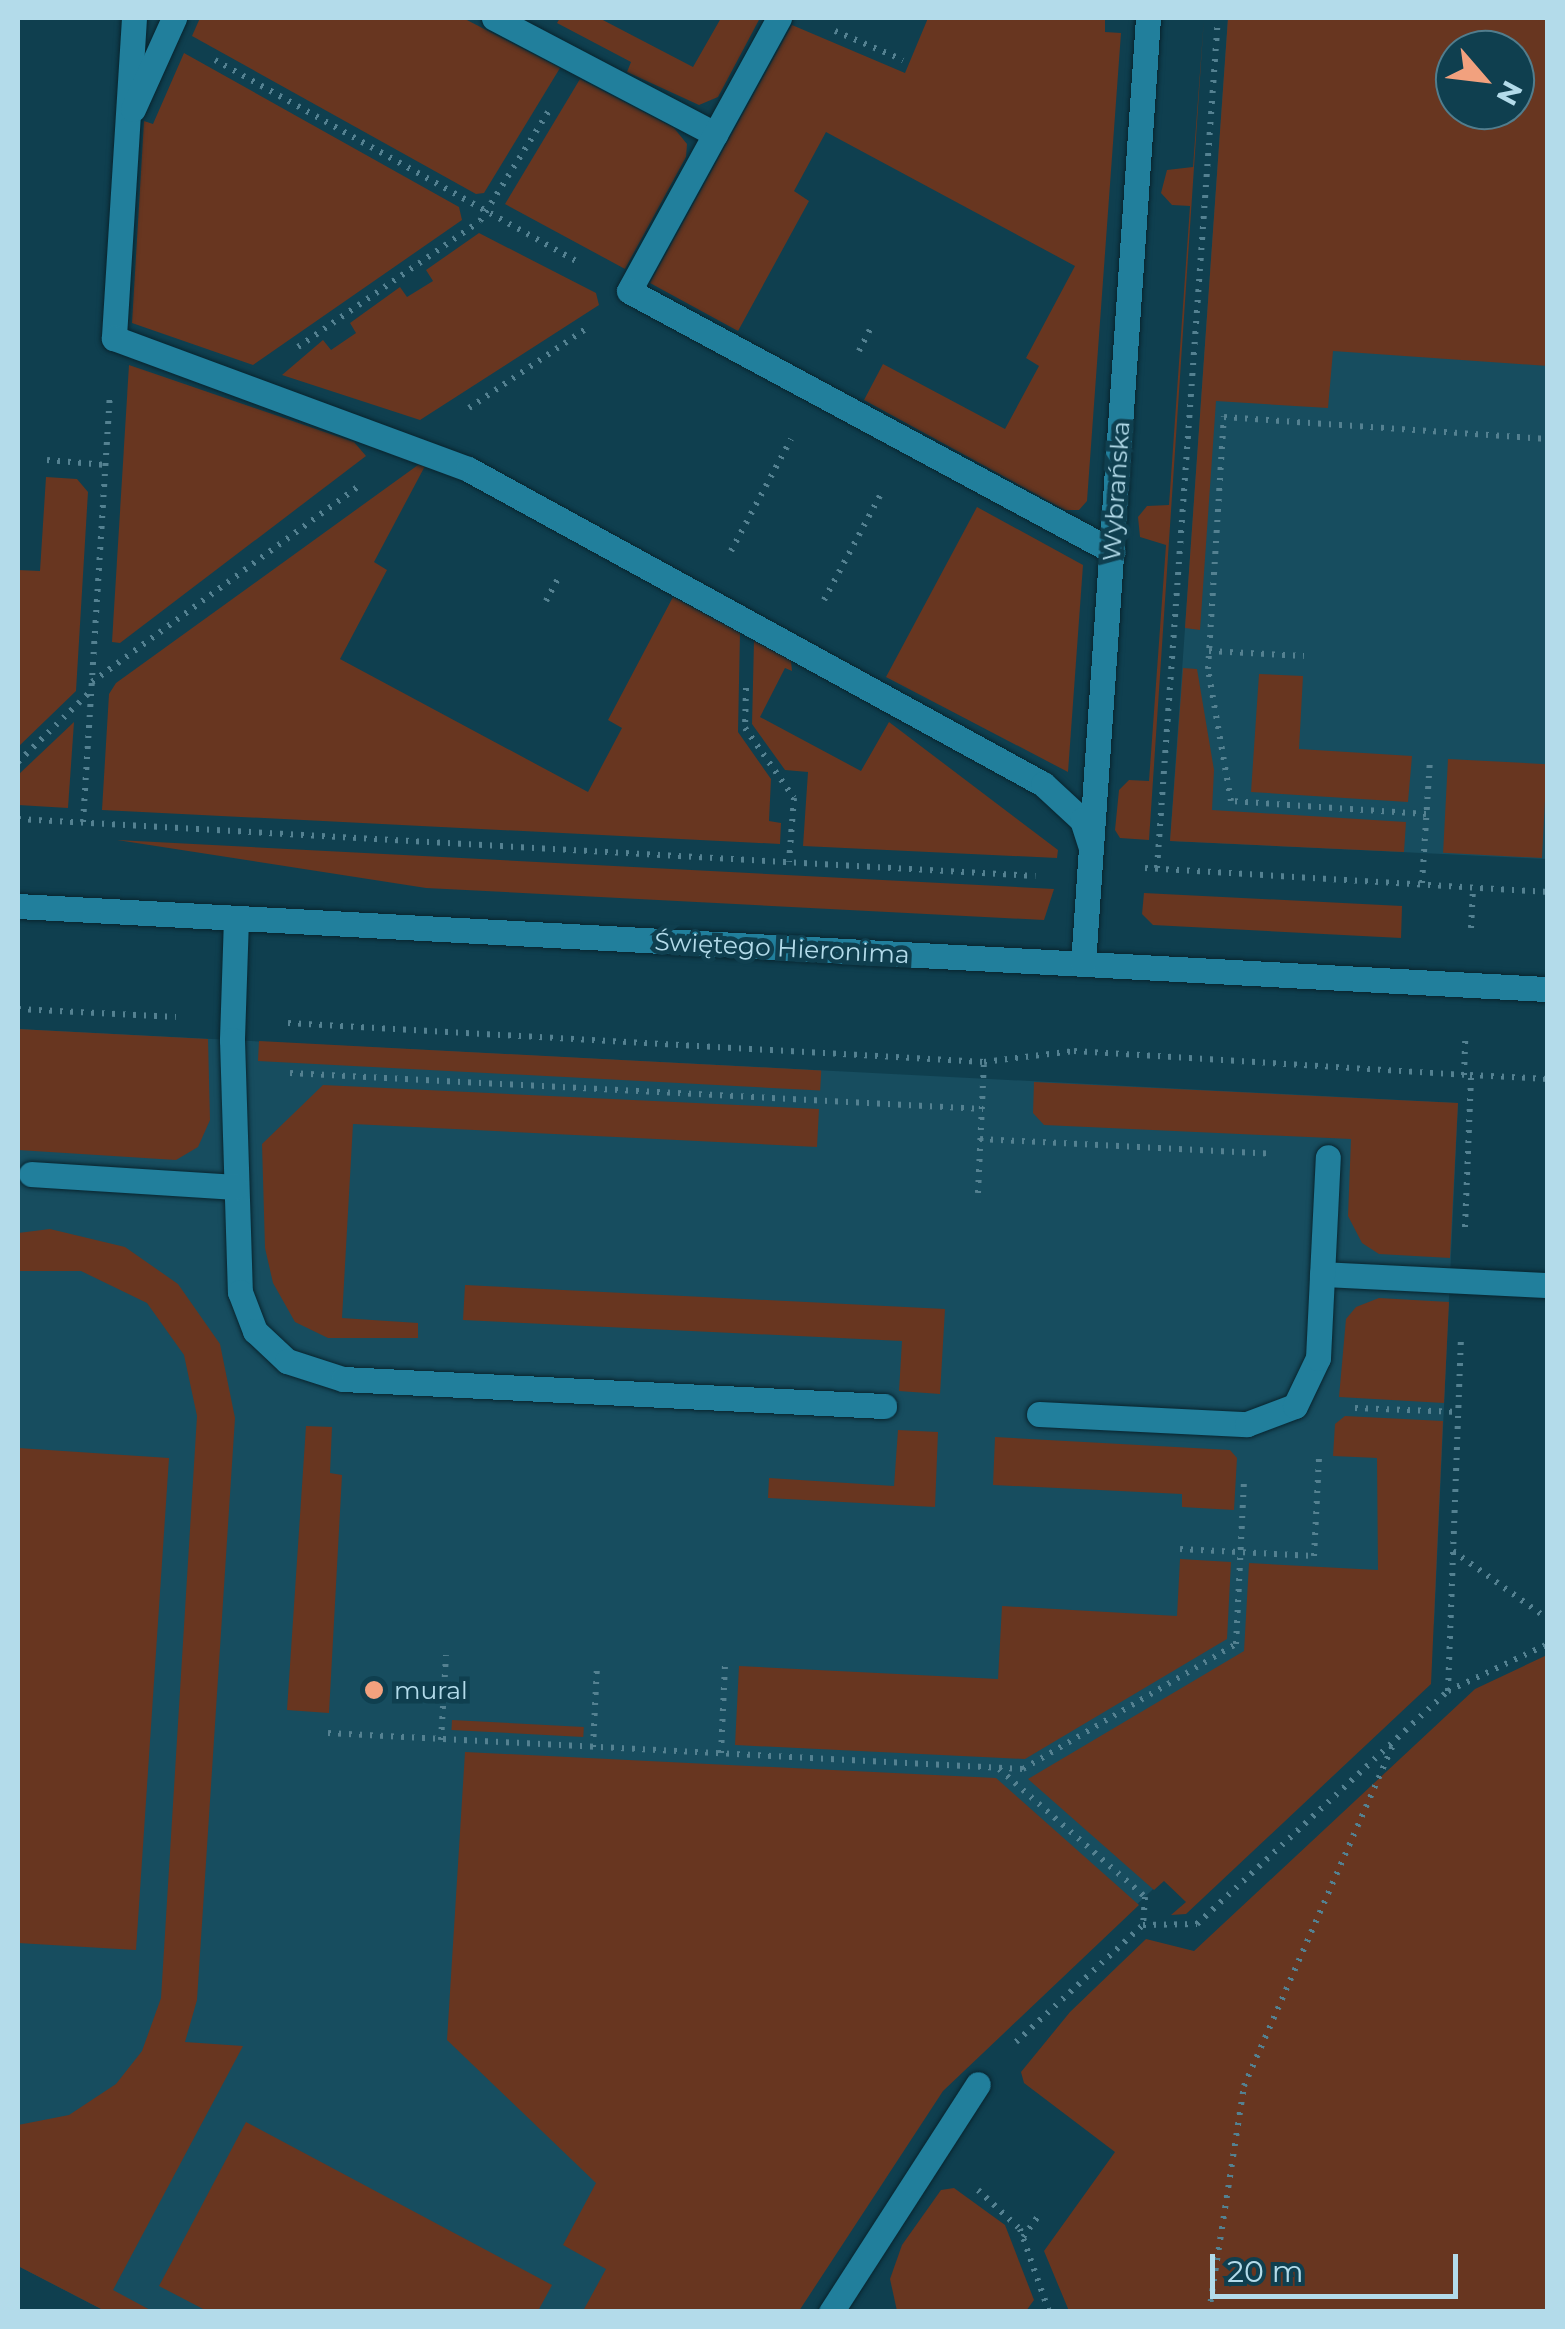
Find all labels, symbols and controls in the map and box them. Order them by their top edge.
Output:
north arrow [1435,30,1535,130]
text: N [1489,75,1530,111]
street label: Wybrańska [1096,420,1136,562]
street label: Świętego Hieronima [654,926,910,970]
place label: mural [394,1675,468,1705]
marker: mural [363,1679,385,1701]
scale bar [1215,2234,1462,2296]
text: 20 m [1227,2253,1304,2290]

